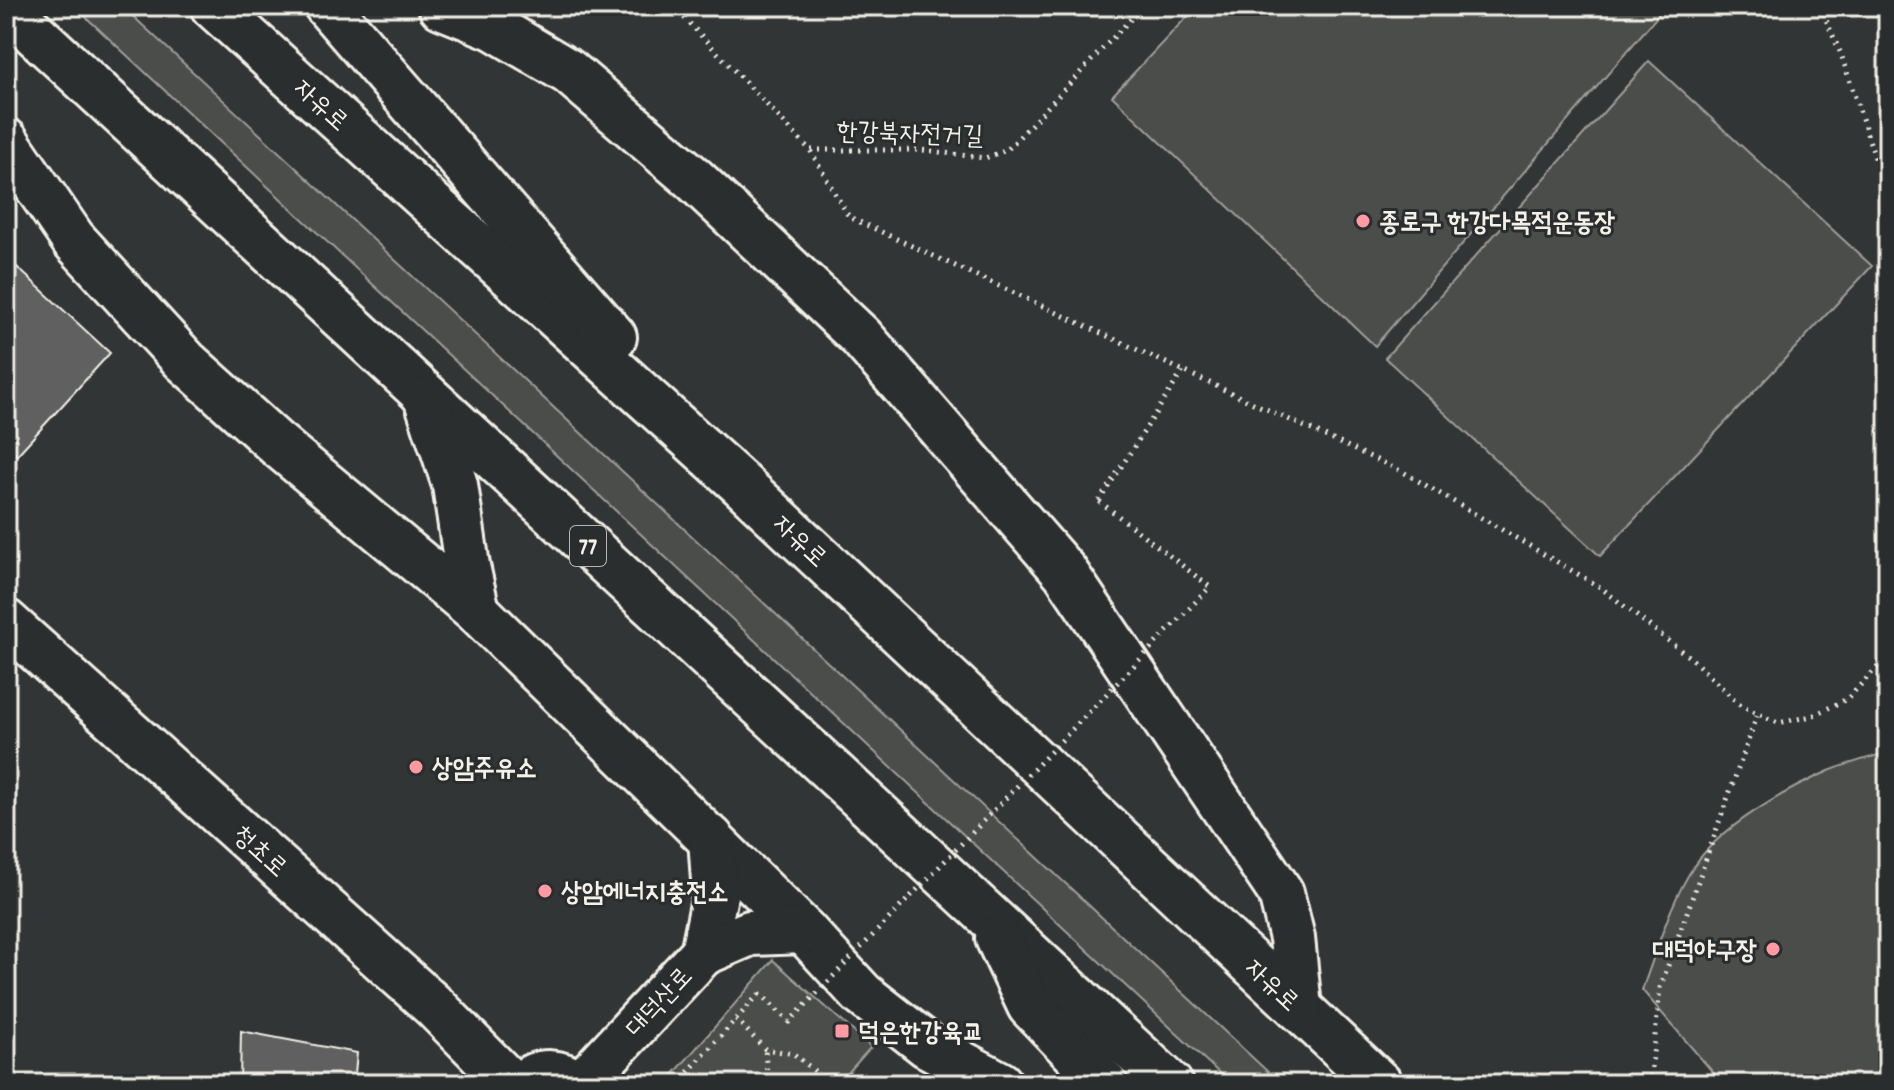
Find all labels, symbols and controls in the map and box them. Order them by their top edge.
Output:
street label: 자유로 [284,72,355,141]
street label: 한강북자전거길 [836,114,984,157]
place label: 종로구 한강다목적운동장 [1379,206,1615,243]
marker: 종로구 한강다목적운동장 [1354,212,1372,230]
street label: 자유로 [763,508,834,577]
road number: 77 [570,526,606,566]
place label: 상암주유소 [432,752,537,789]
marker: 상암주유소 [407,758,425,776]
street label: 청초로 [223,818,294,887]
place label: 상암에너지충전소 [561,876,728,913]
marker: 상암에너지충전소 [536,882,554,900]
place label: 대덕야구장 [1652,934,1757,971]
marker: 대덕야구장 [1764,940,1782,958]
street label: 자유로 [1235,952,1306,1021]
street label: 대덕산로 [618,960,703,1047]
place label: 덕은한강육교 [858,1016,984,1053]
marker: 덕은한강육교 [833,1022,851,1040]

